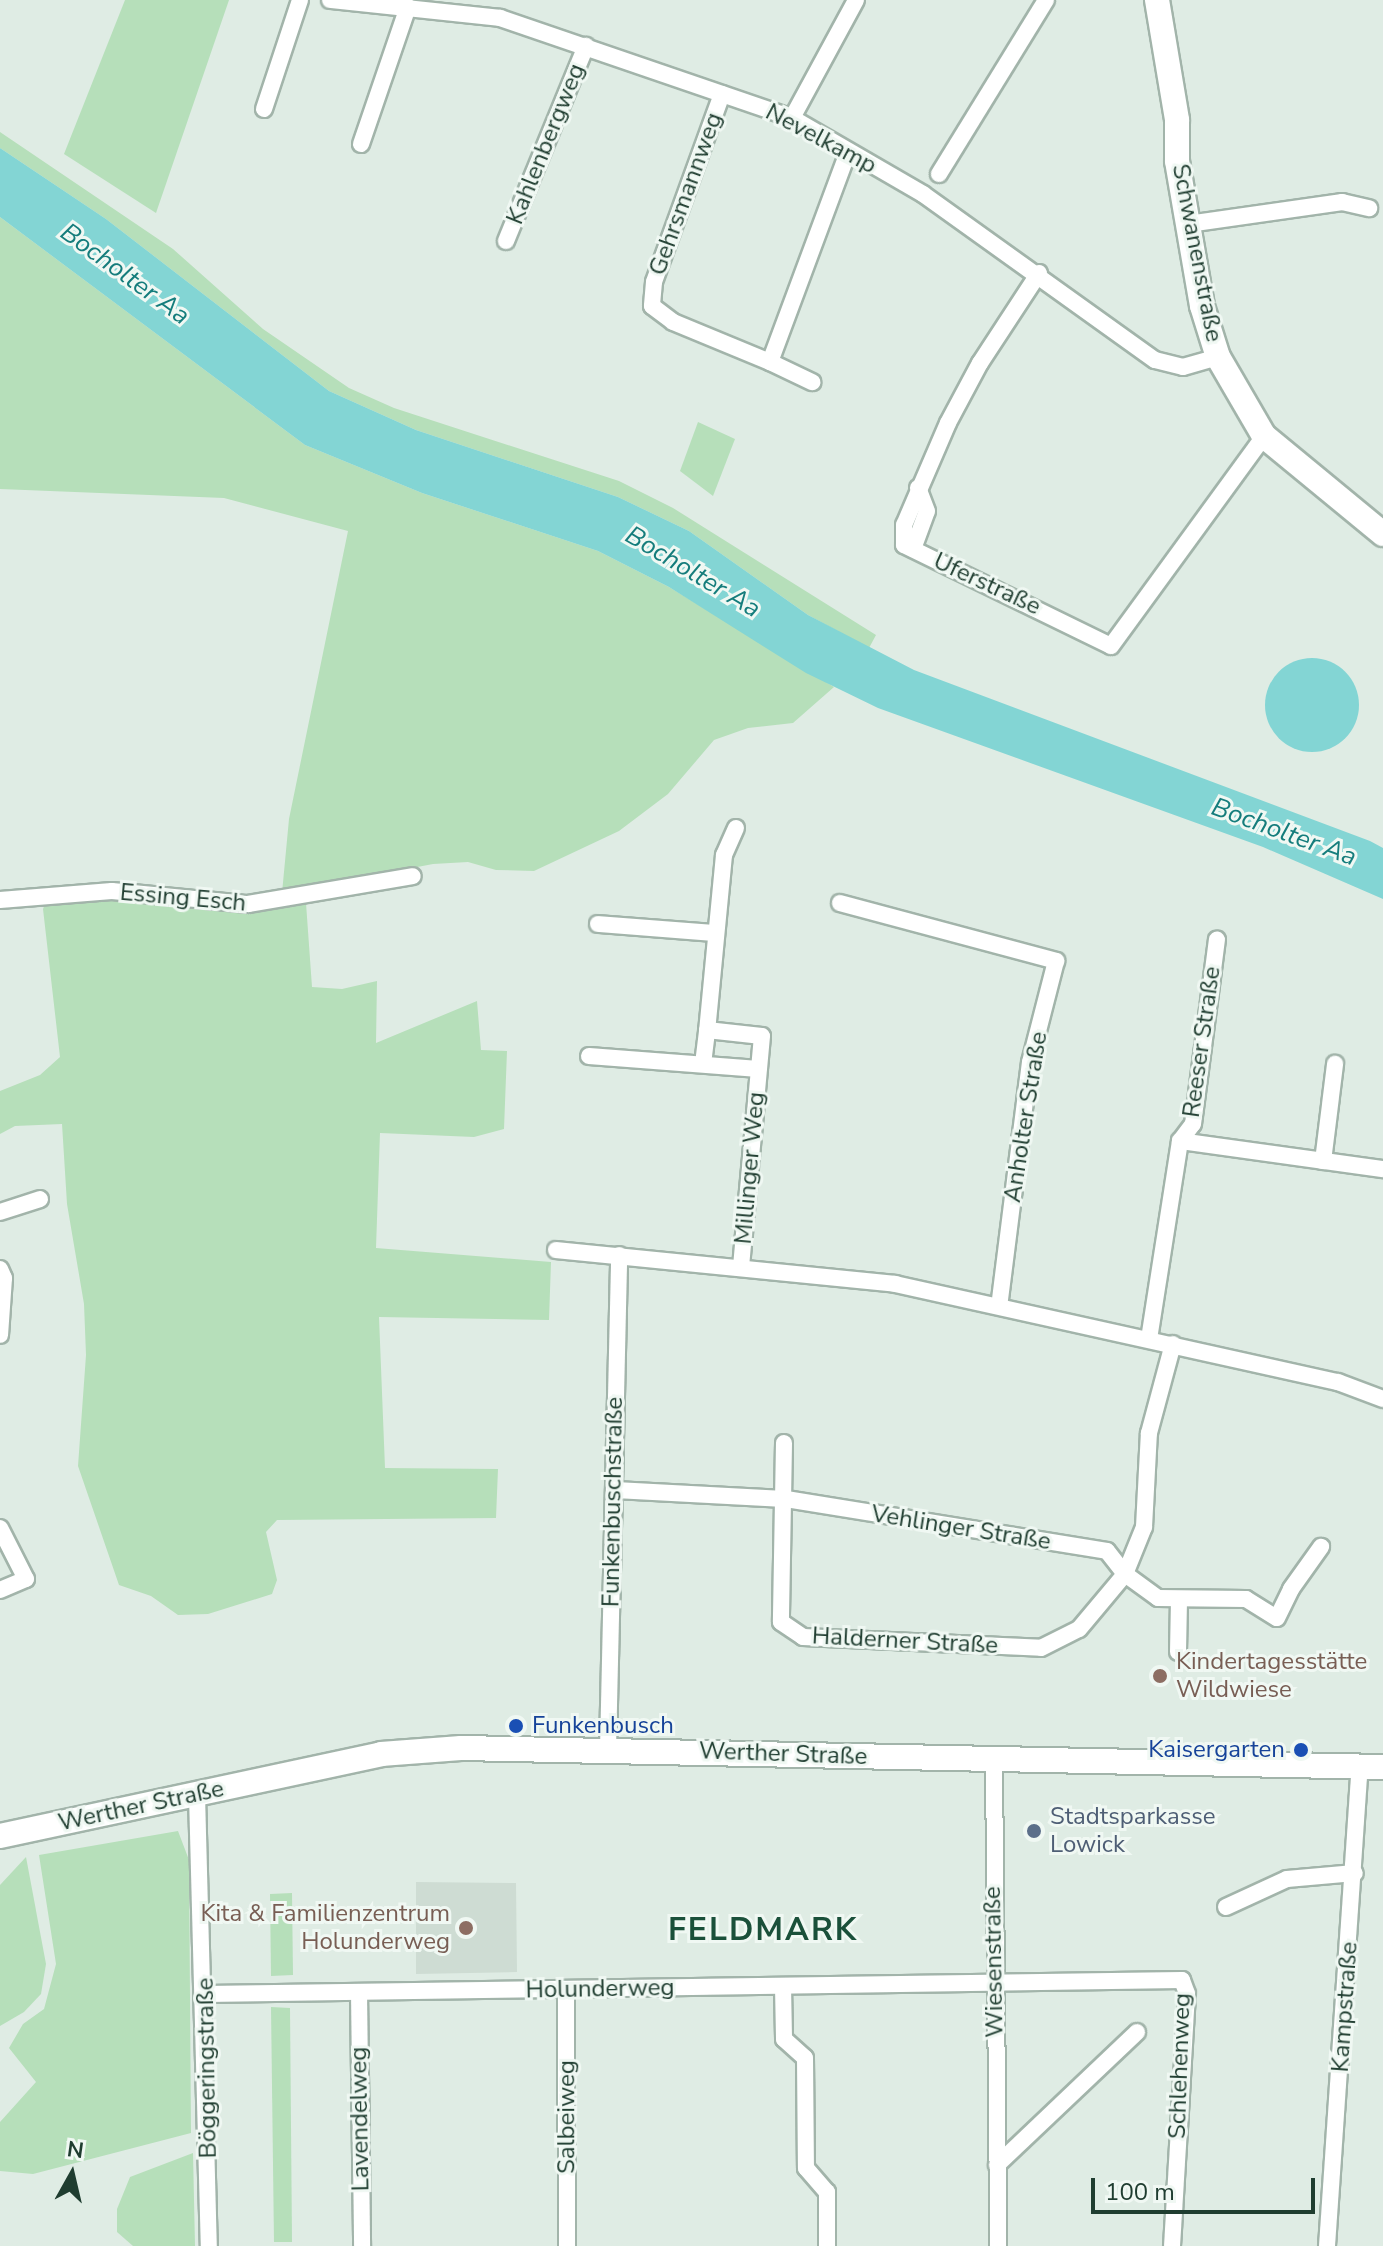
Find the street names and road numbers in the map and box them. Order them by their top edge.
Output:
street label: Kahlenbergweg [501,59,591,229]
street label: Nevelkamp [761,98,881,180]
street label: Gehrsmannweg [643,109,729,279]
street label: Schwanenstraße [1166,162,1228,344]
street label: Uferstraße [929,547,1045,621]
street label: Essing Esch [119,878,247,918]
street label: Reeser Straße [1177,965,1227,1119]
street label: Anholter Straße [998,1029,1054,1205]
street label: Millinger Weg [729,1091,771,1245]
street label: Funkenbuschstraße [597,1397,629,1607]
street label: Vehlinger Straße [869,1500,1053,1556]
street label: Halderner Straße [811,1622,999,1660]
street label: Werther Straße [698,1737,868,1771]
street label: Werther Straße [56,1774,226,1838]
street label: Wiesenstraße [978,1886,1010,2038]
street label: Kampstraße [1326,1941,1364,2073]
street label: Holunderweg [525,1973,675,2005]
street label: Böggeringstraße [191,1977,223,2159]
street label: Schlehenweg [1163,1993,1197,2139]
street label: Lavendelweg [344,2046,376,2192]
street label: Salbeiweg [553,2060,581,2174]

